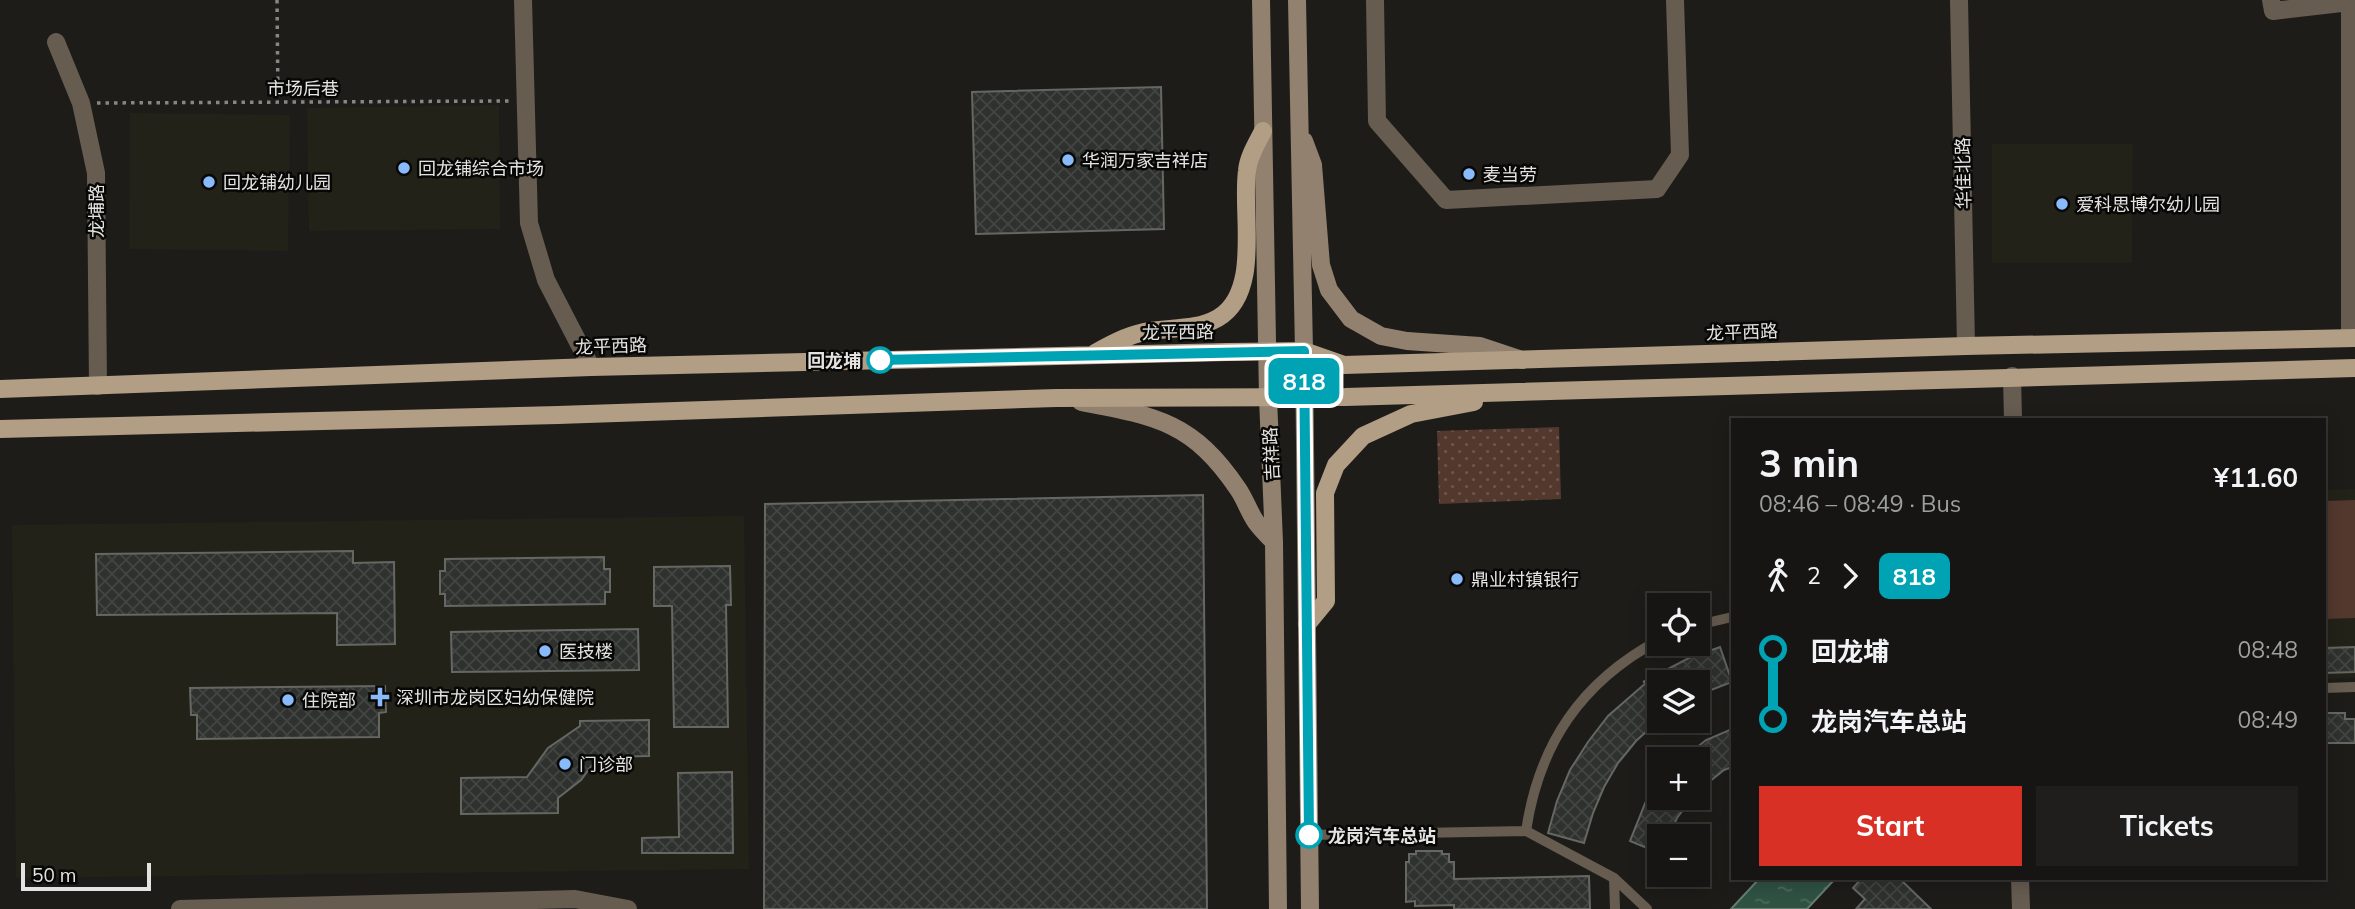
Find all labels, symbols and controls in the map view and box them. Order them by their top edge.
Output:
street label: 市场后巷 [267,77,339,100]
street label: 华佳北路 [1951,137,1975,209]
place label: 华润万家吉祥店 [1082,149,1208,172]
marker: 华润万家吉祥店 [1060,152,1076,168]
place label: 回龙铺综合市场 [418,157,544,180]
marker: 回龙铺综合市场 [396,160,412,176]
place label: 麦当劳 [1483,163,1537,186]
marker: 麦当劳 [1461,166,1477,182]
place label: 回龙铺幼儿园 [223,171,331,194]
marker: 回龙铺幼儿园 [201,174,217,190]
street label: 龙埔路 [85,184,108,238]
place label: 爱科思博尔幼儿园 [2076,193,2220,216]
marker: 爱科思博尔幼儿园 [2054,196,2070,212]
street label: 龙平西路 [1706,319,1778,345]
street label: 龙平西路 [1142,320,1214,344]
street label: 龙平西路 [575,333,647,359]
marker: 回龙埔 [867,347,893,373]
place label: 回龙埔 [807,349,861,372]
line badge: 818 [1264,358,1344,404]
text: 818 [1282,366,1326,396]
street label: 吉祥路 [1258,426,1284,482]
text: 3 min [1759,439,1859,487]
text: ¥11.60 [2214,461,2298,494]
text: 08:46 – 08:49 · Bus [1759,489,1961,518]
icon: walk [1759,557,1797,595]
icon: forward [1831,557,1869,595]
text: 2 [1807,561,1821,590]
text: 818 [1893,561,1936,591]
place label: 鼎业村镇银行 [1471,568,1579,591]
marker: 鼎业村镇银行 [1449,571,1465,587]
map controls [1647,593,1710,887]
button: locate [1647,593,1710,656]
text: 回龙埔 [1811,635,1889,668]
text: 08:48 [2238,635,2298,664]
place label: 医技楼 [559,640,613,663]
marker: 医技楼 [537,643,553,659]
button: layers [1647,670,1710,733]
place label: 深圳市龙岗区妇幼保健院 [396,686,594,709]
marker: 深圳市龙岗区妇幼保健院 [370,687,390,707]
place label: 住院部 [302,689,356,712]
marker: 住院部 [280,692,296,708]
text: 龙岗汽车总站 [1811,705,1967,738]
text: 08:49 [2238,705,2298,734]
button: + [1647,747,1710,810]
place label: 门诊部 [579,753,633,776]
marker: 门诊部 [557,756,573,772]
button: Start [1759,786,2022,866]
button: Tickets [2036,786,2298,866]
marker: 龙岗汽车总站 [1296,822,1322,848]
place label: 龙岗汽车总站 [1328,824,1436,847]
button: − [1647,824,1710,887]
scale bar [21,860,150,892]
text: 50 m [32,863,76,887]

